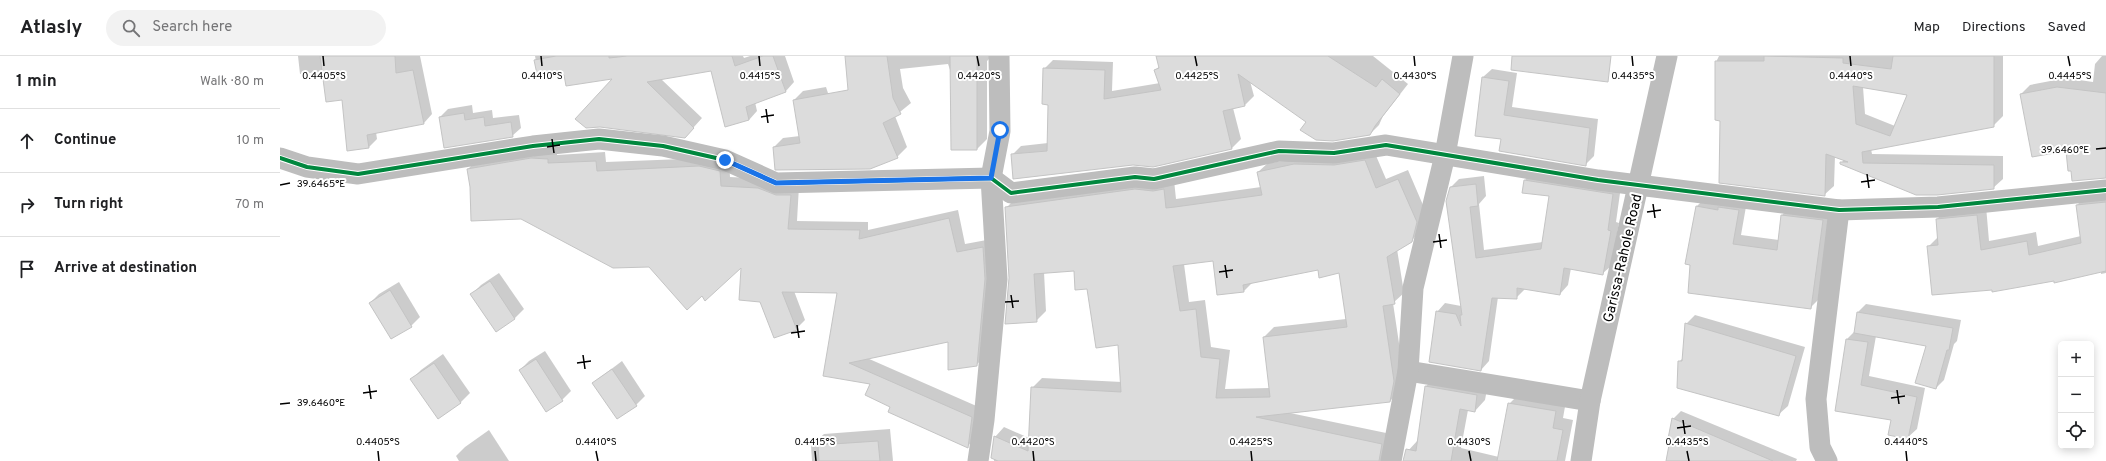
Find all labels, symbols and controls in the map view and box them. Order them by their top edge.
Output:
search box [106,10,386,46]
text: Atlasly [20,16,82,40]
icon: search [120,17,142,39]
text: Search here [152,18,232,37]
text: Map [1914,19,1940,36]
text: Directions [1962,19,2026,36]
text: Saved [2048,19,2086,36]
text: 0.4405°S [302,70,346,83]
text: 0.4410°S [521,70,563,83]
text: 0.4415°S [739,70,781,83]
text: 0.4420°S [957,70,1001,83]
text: 0.4425°S [1175,70,1219,83]
text: 0.4430°S [1393,70,1437,83]
text: 0.4435°S [1611,70,1655,83]
text: 0.4440°S [1829,70,1873,83]
text: 0.4445°S [2048,70,2092,83]
text: 1 min [16,71,57,93]
text: Walk · 80 m [200,74,264,90]
route start [991,121,1009,139]
icon: ahead [16,130,38,152]
text: Continue [54,131,116,150]
text: 10 m [237,133,264,149]
text: 39.6460°E [2041,144,2089,157]
route end [716,151,734,169]
text: 39.6465°E [297,178,345,191]
street label: Garissa-Rahole Road [1600,192,1647,324]
icon: right [16,194,38,216]
text: Turn right [54,195,123,214]
text: 70 m [235,197,264,213]
icon: arrive [16,258,38,280]
text: Arrive at destination [54,259,197,278]
map controls [2058,341,2094,449]
button: + [2058,341,2094,377]
button: − [2058,377,2094,413]
text: 39.6460°E [297,397,345,410]
button: locate [2058,413,2094,449]
text: 0.4405°S [356,436,400,449]
text: 0.4410°S [575,436,617,449]
text: 0.4415°S [794,436,836,449]
text: 0.4420°S [1011,436,1055,449]
text: 0.4425°S [1229,436,1273,449]
text: 0.4430°S [1447,436,1491,449]
text: 0.4435°S [1665,436,1709,449]
text: 0.4440°S [1884,436,1928,449]

